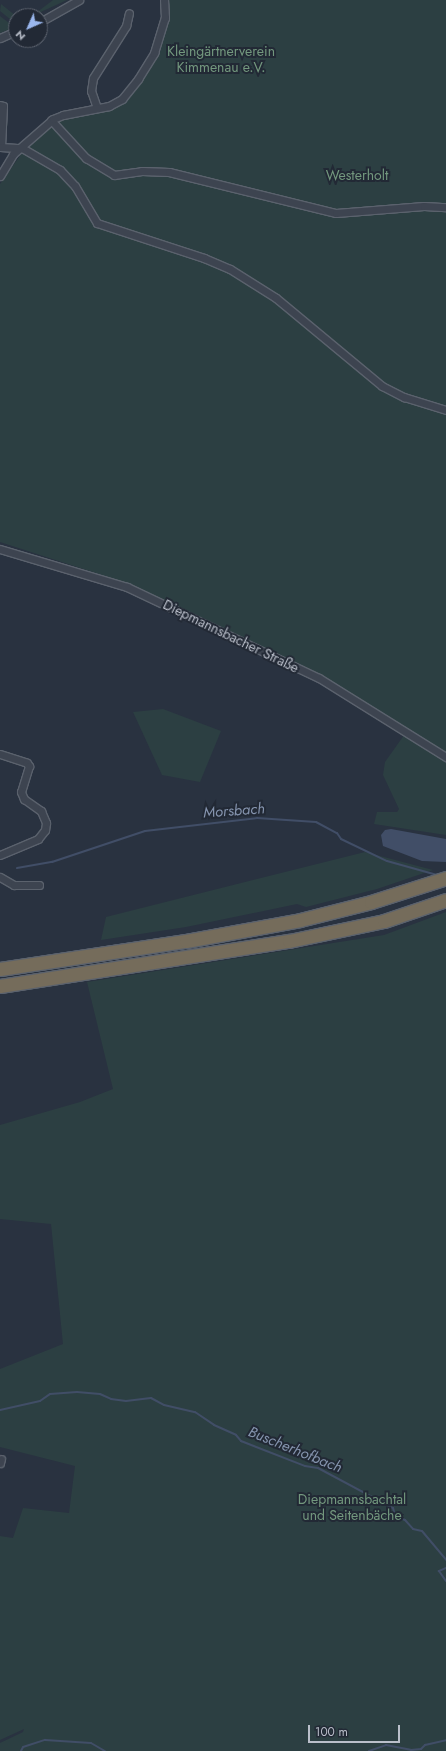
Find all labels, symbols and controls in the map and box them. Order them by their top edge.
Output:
north arrow [8,8,48,48]
text: N [11,27,29,45]
park label: Kleingärtnerverein Kimmenau e.V. [167,43,275,76]
park label: Westerholt [326,167,388,183]
street label: Diepmannsbacher Straße [160,596,302,676]
water label: Morsbach [203,800,265,822]
water label: Buscherhofbach [245,1423,345,1477]
park label: Diepmannsbachtal und Seitenbäche [298,1491,406,1524]
scale bar [310,1717,402,1743]
text: 100 m [315,1723,348,1741]

